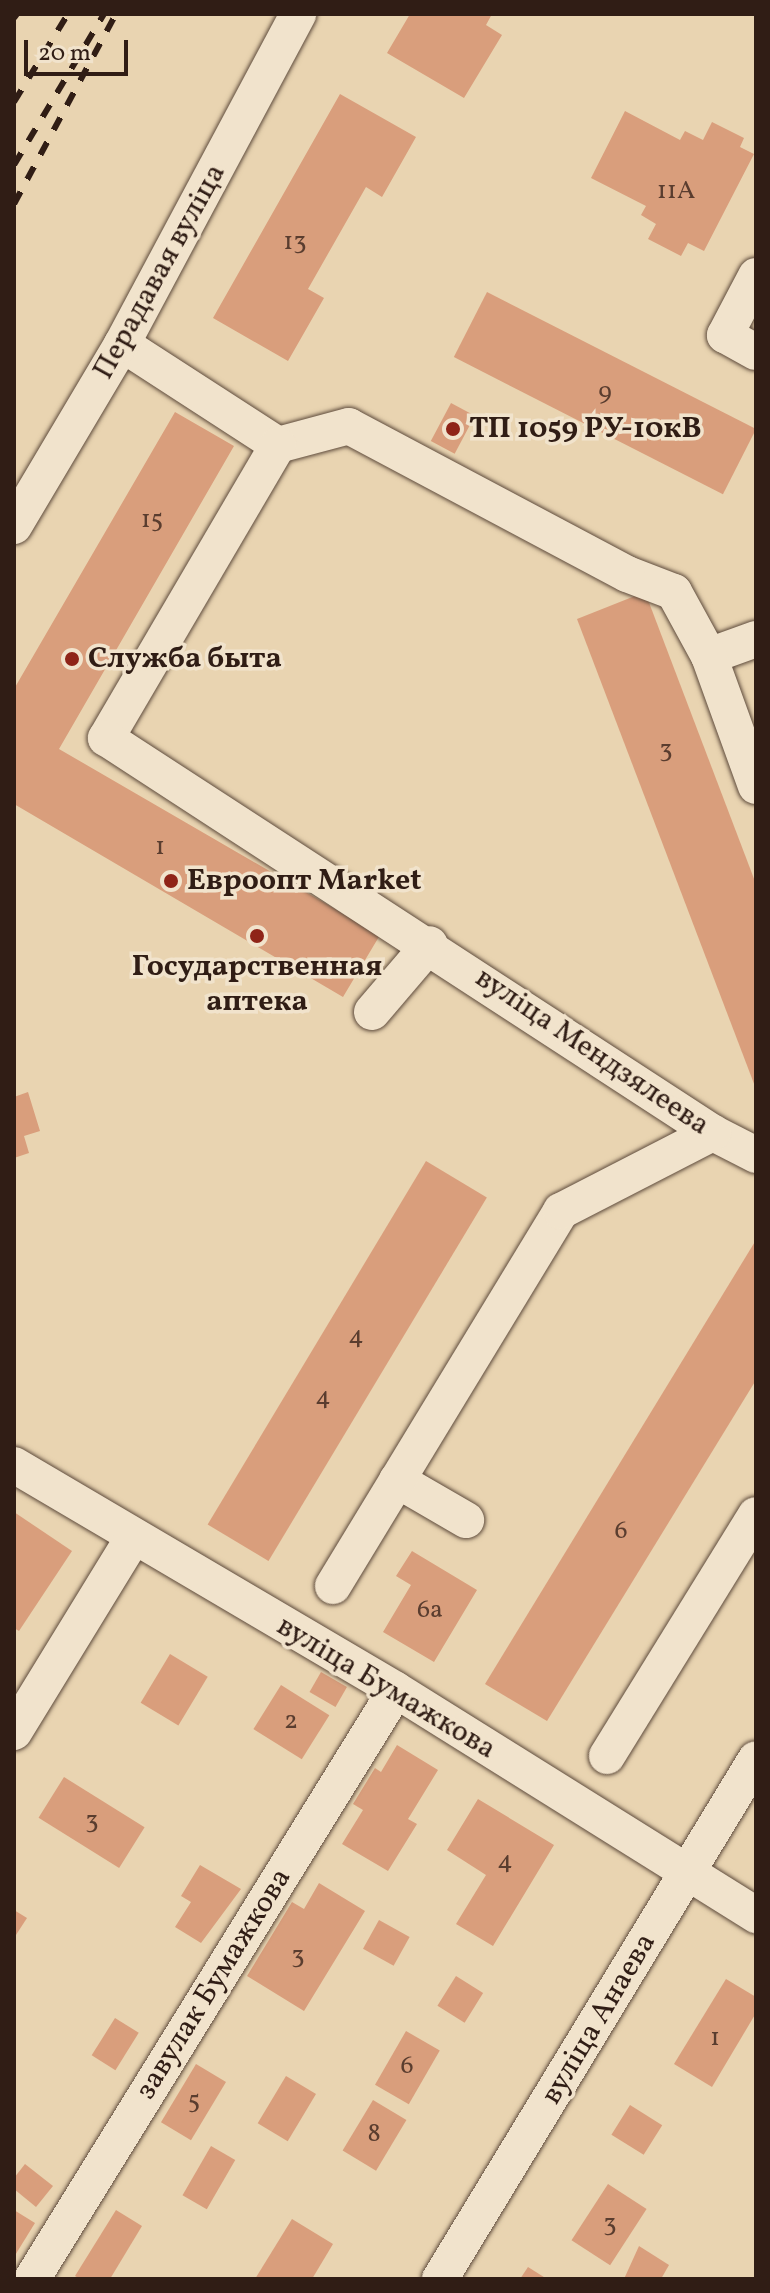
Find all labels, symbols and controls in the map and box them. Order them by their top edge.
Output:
scale bar [28,24,132,74]
text: 20 m [38,37,91,71]
street label: Перадавая вуліца [86,158,234,386]
house number: 11А [657,176,695,208]
house number: 13 [283,227,307,259]
house number: 9 [598,377,612,409]
place label: ТП 1059 РУ-10кВ [469,411,702,447]
marker: ТП 1059 РУ-10кВ [444,420,462,438]
house number: 15 [141,505,163,537]
place label: Служба быта [88,641,282,677]
marker: Служба быта [63,650,81,668]
house number: 3 [659,735,673,767]
house number: 1 [155,832,165,864]
place label: Евроопт Market [187,863,422,899]
marker: Евроопт Market [162,872,180,890]
marker: Государственная аптека [248,927,266,945]
place label: Государственная аптека [132,949,382,1020]
street label: вуліца Мендзялеева [468,960,716,1144]
house number: 4 [348,1321,364,1353]
house number: 4 [315,1382,331,1414]
house number: 6 [614,1516,628,1548]
house number: 6а [417,1595,443,1627]
street label: вуліца Бумажкова [270,1608,502,1768]
house number: 2 [284,1706,298,1738]
house number: 3 [85,1806,99,1838]
house number: 4 [497,1846,513,1878]
street label: завулак Бумажкова [128,1862,300,2106]
street label: вуліца Анаева [534,1927,664,2111]
house number: 3 [291,1941,305,1973]
house number: 1 [710,2023,720,2055]
house number: 6 [400,2051,414,2083]
house number: 5 [188,2086,200,2118]
house number: 8 [367,2119,381,2151]
house number: 3 [603,2209,617,2241]

